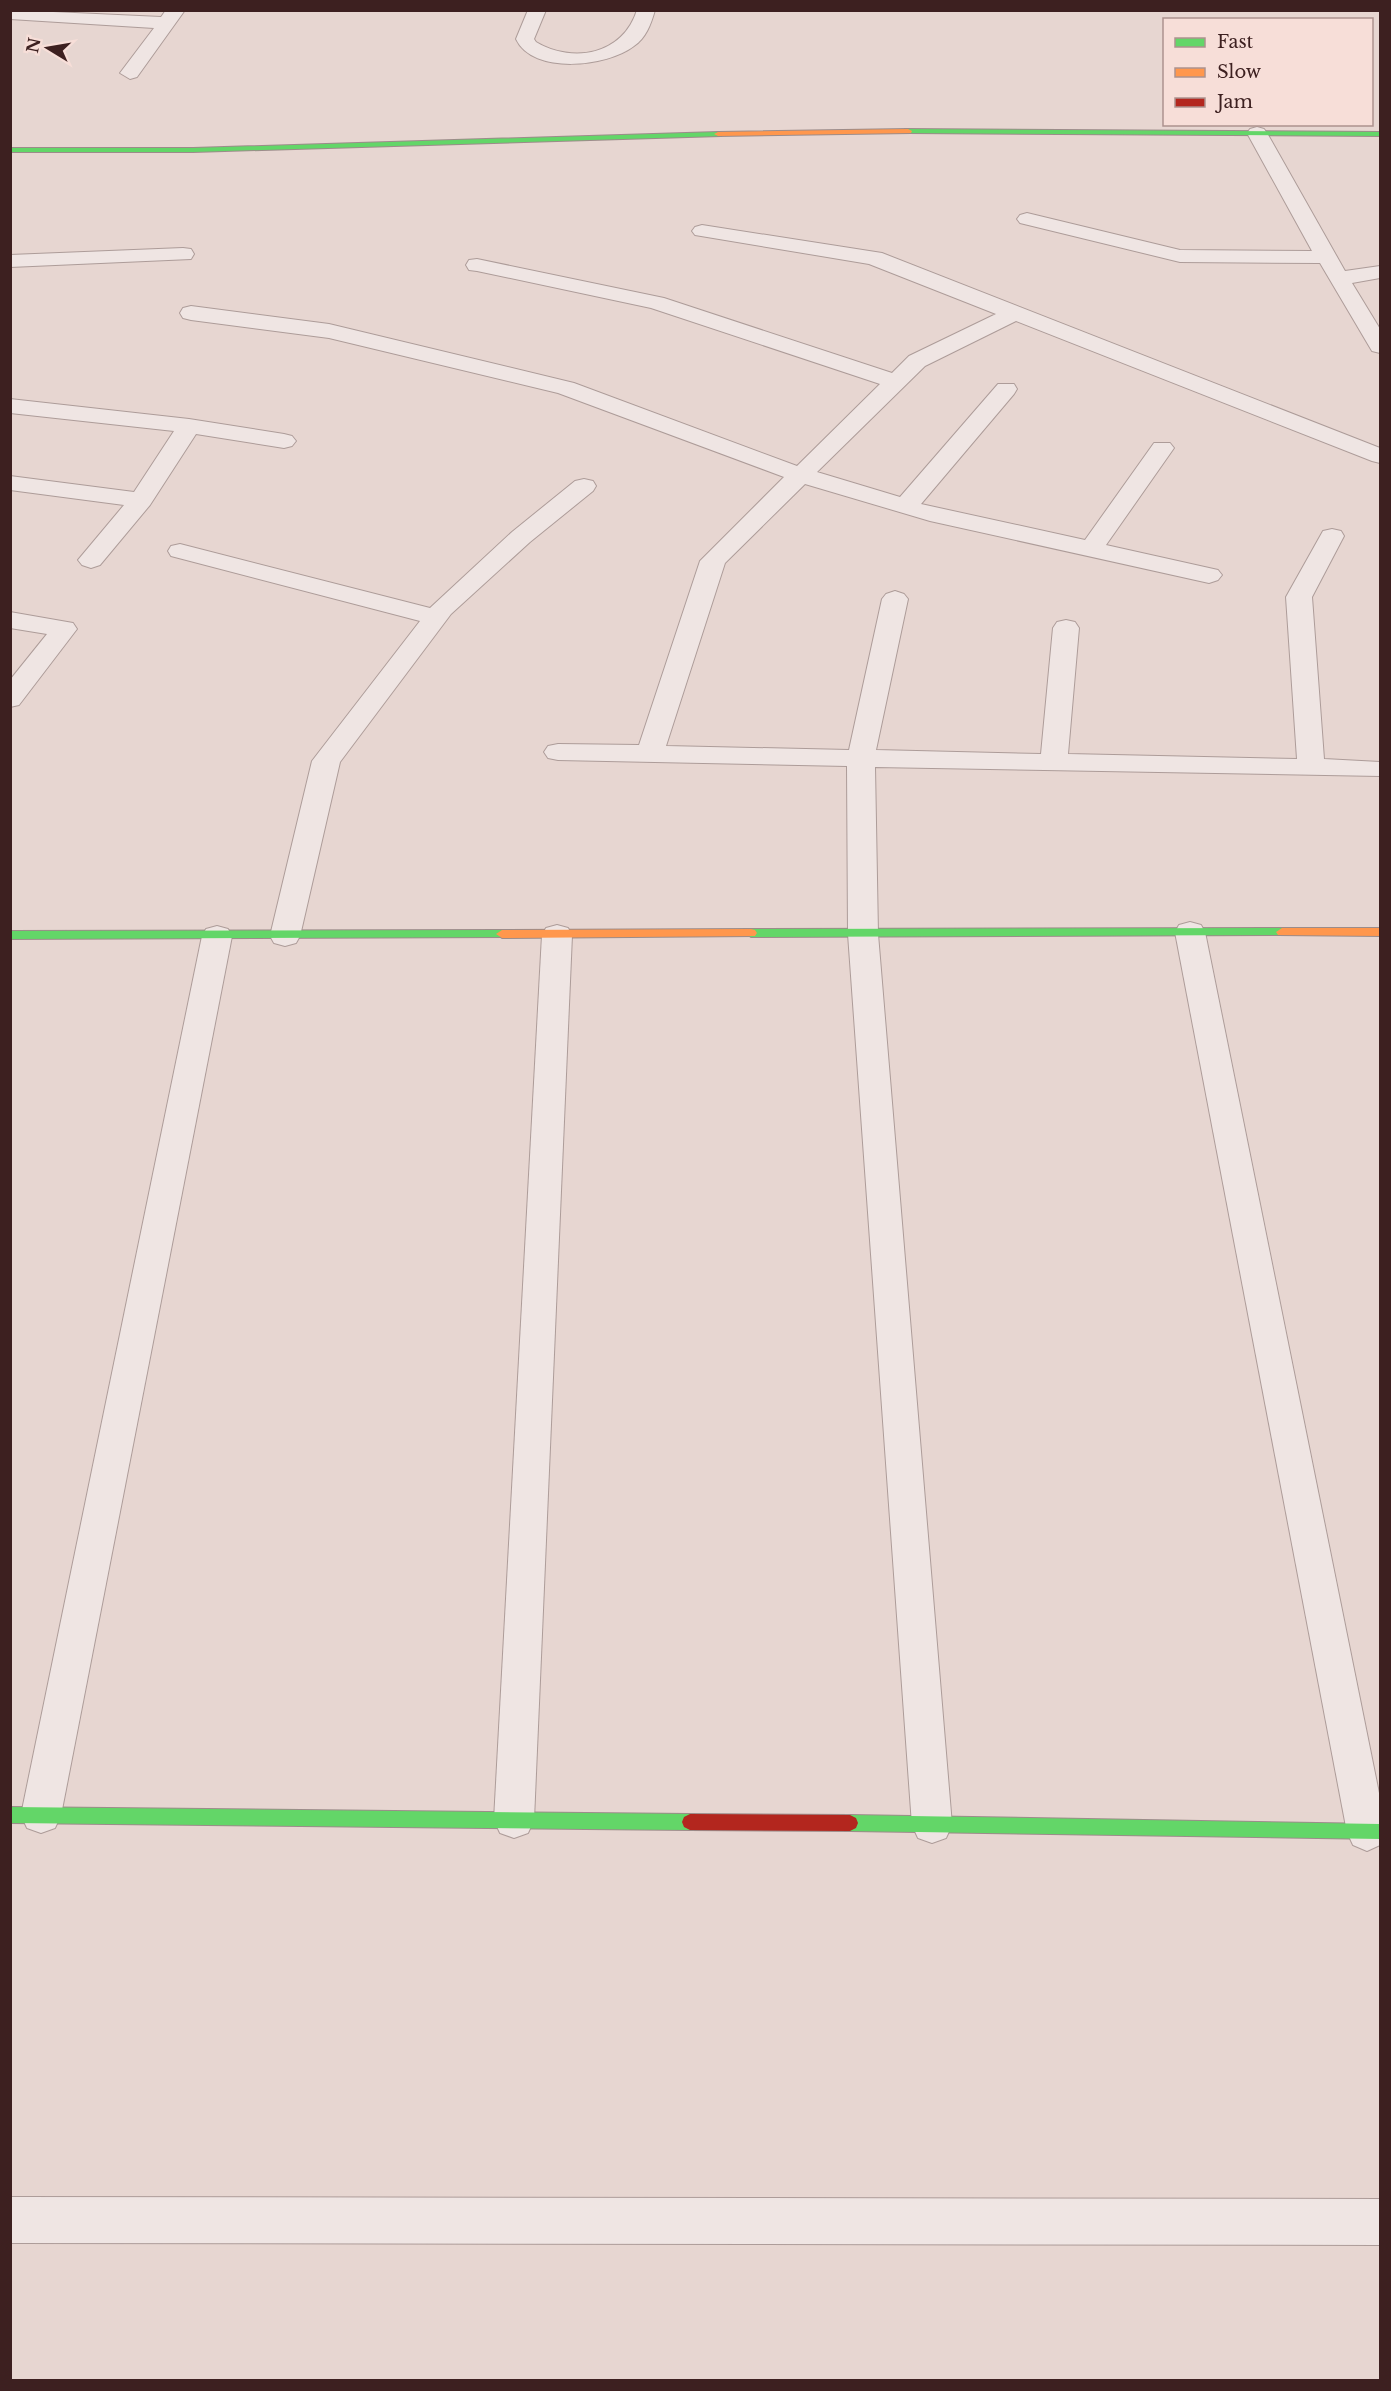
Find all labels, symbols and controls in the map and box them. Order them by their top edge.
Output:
north arrow [18,18,78,78]
legend [1163,18,1373,126]
text: Fast [1217,31,1254,53]
text: N [22,36,45,54]
text: Slow [1217,61,1262,83]
text: Jam [1215,91,1253,113]

